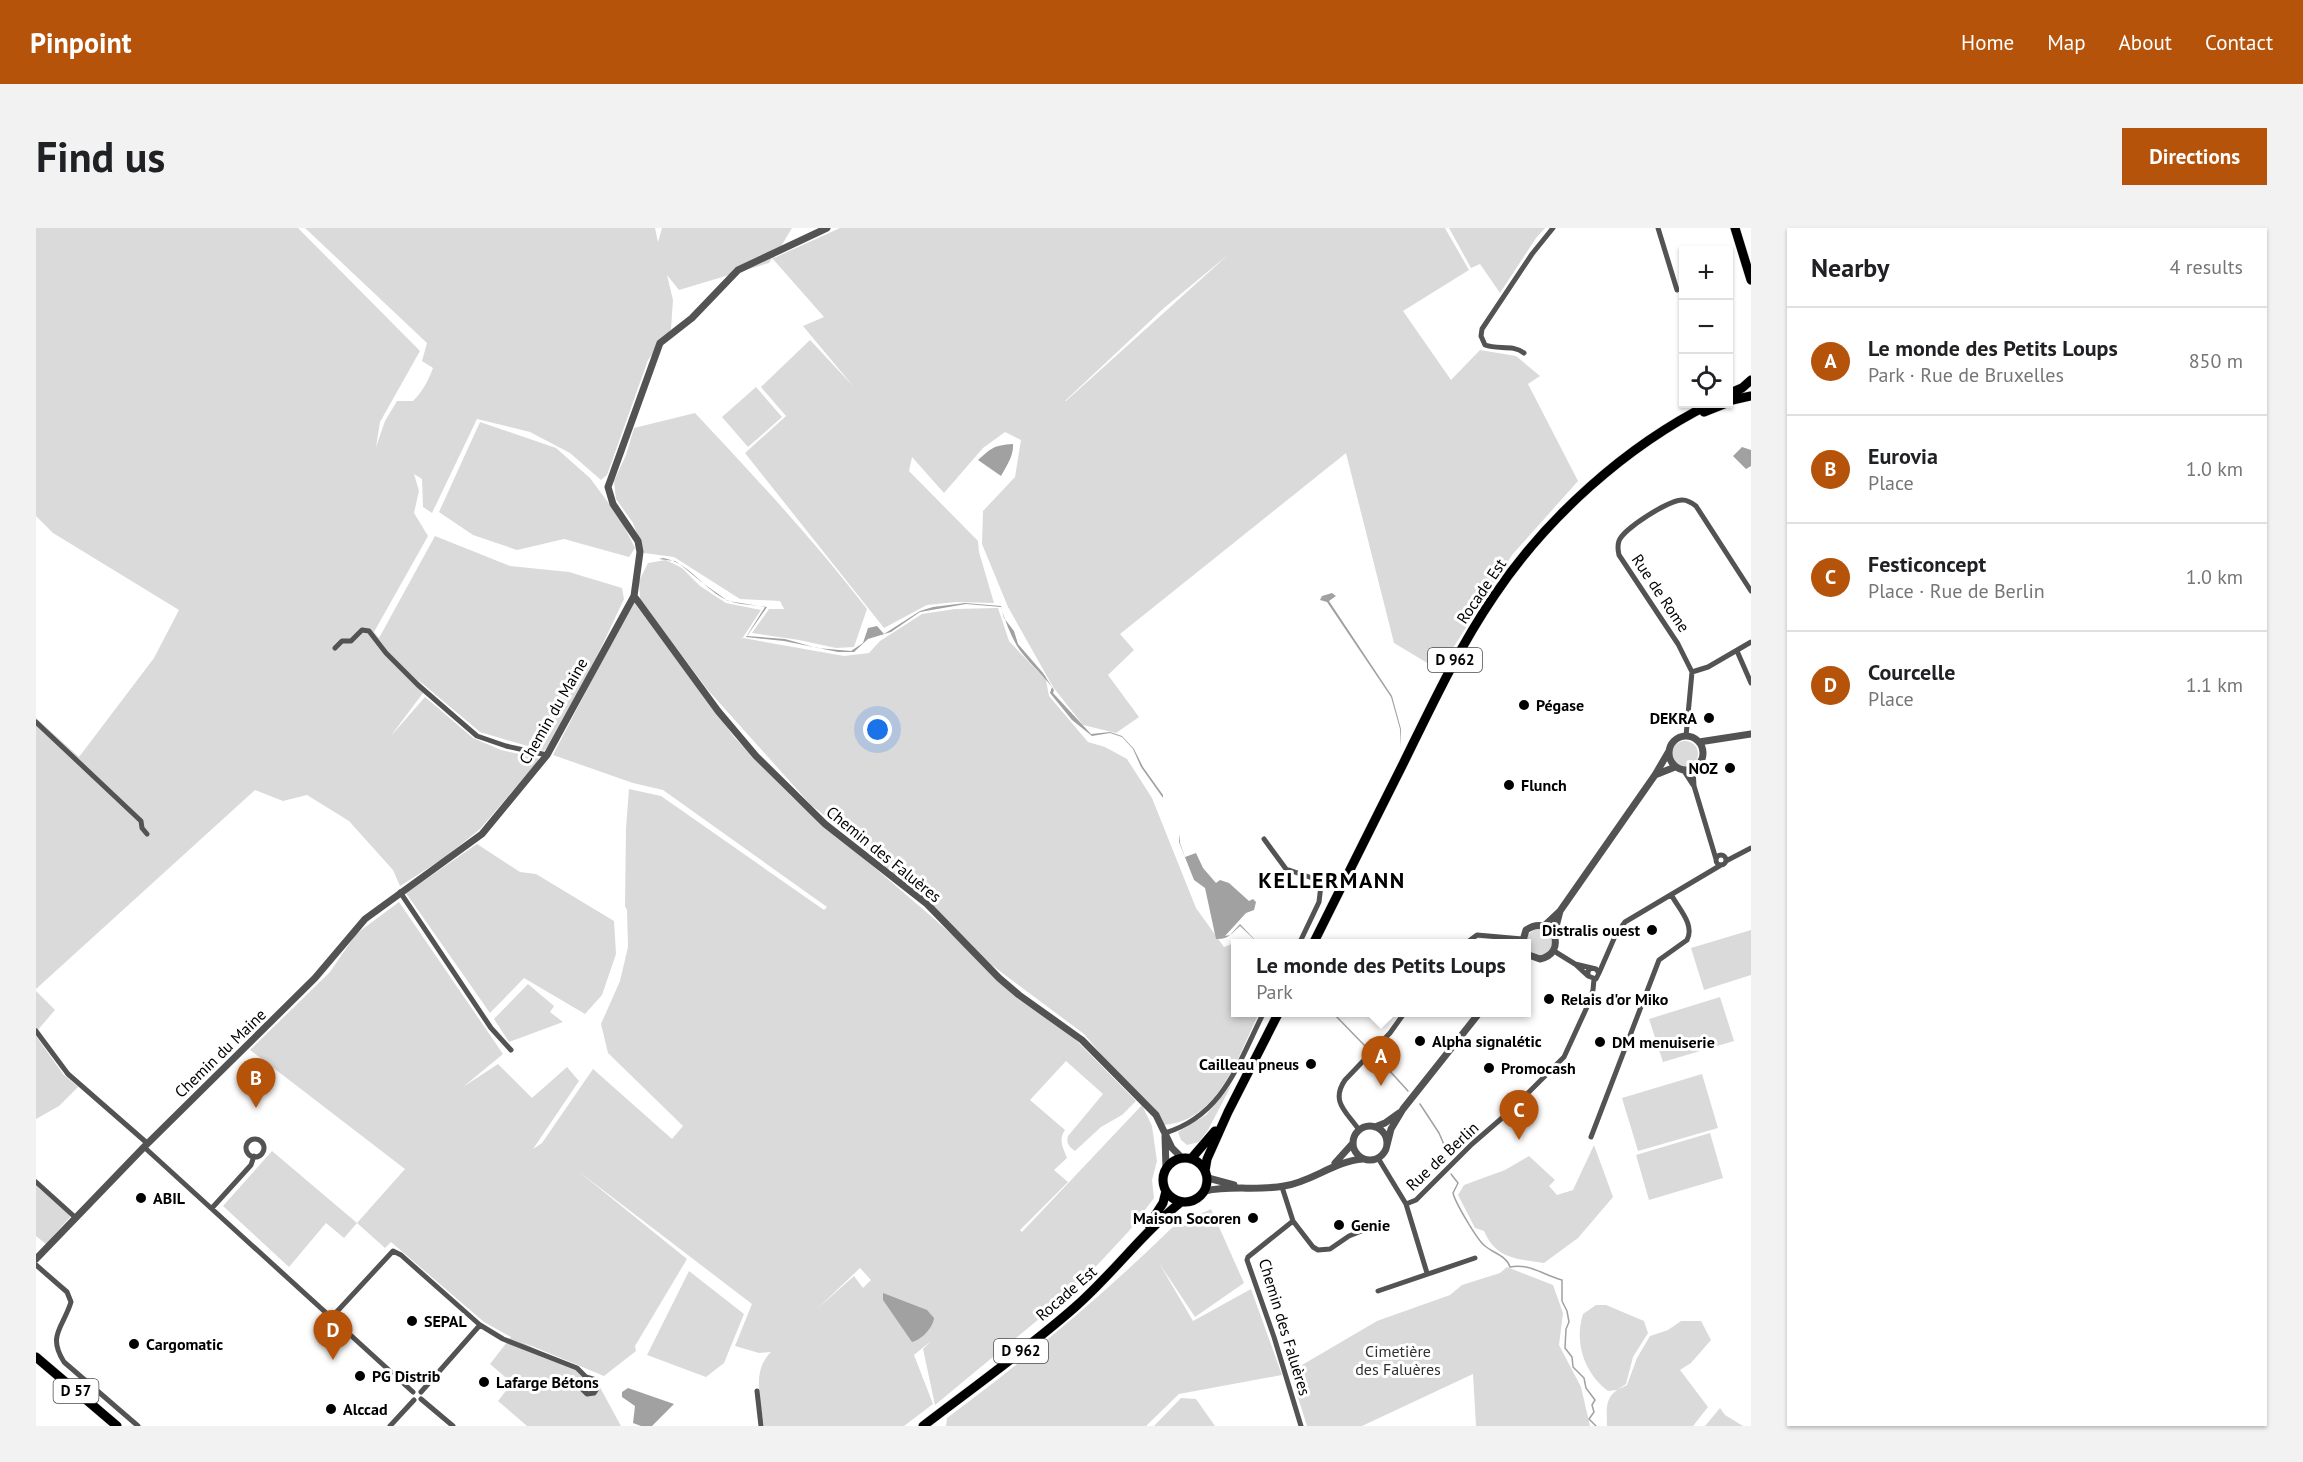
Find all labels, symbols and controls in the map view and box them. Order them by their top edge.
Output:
text: Pinpoint [30,24,132,61]
text: Home [1961,29,2014,56]
text: Map [2047,29,2086,56]
text: About [2119,29,2172,56]
text: Contact [2205,29,2273,56]
button: Directions [2122,128,2267,185]
text: Find us [36,129,165,184]
map controls [1679,246,1733,408]
button: + [1679,246,1733,300]
text: Nearby [1811,251,1889,284]
text: 4 results [2170,254,2243,280]
button: − [1679,300,1733,354]
text: Le monde des Petits Loups [1868,334,2118,362]
text: A [1824,348,1837,374]
text: 850 m [2189,348,2243,374]
button: locate [1679,354,1733,408]
text: Park · Rue de Bruxelles [1868,362,2064,388]
text: Eurovia [1868,442,1938,470]
text: B [1825,456,1836,482]
text: 1.0 km [2186,456,2243,482]
text: Place [1868,470,1914,496]
street label: Rue de Rome [1628,550,1694,636]
text: Festiconcept [1868,550,1986,578]
street label: Rocade Est [1452,554,1510,627]
text: C [1825,564,1836,590]
text: 1.0 km [2186,564,2243,590]
text: Place · Rue de Berlin [1868,578,2045,604]
road number: D 962 [1428,648,1482,672]
street label: Chemin du Maine [514,654,592,768]
text: Courcelle [1868,658,1955,686]
text: D [1824,672,1837,698]
text: 1.1 km [2186,672,2243,698]
text: Place [1868,686,1914,712]
place label: Pégase [1536,695,1584,715]
marker: Pégase [1517,698,1531,712]
place label: DEKRA [1650,708,1697,728]
marker: DEKRA [1702,711,1716,725]
your location [863,715,892,744]
place label: NOZ [1689,758,1718,778]
marker: NOZ [1723,761,1737,775]
place label: Flunch [1521,775,1567,795]
marker: Flunch [1502,778,1516,792]
street label: Chemin des Faluères [823,802,946,907]
district label: KELLERMANN [1258,866,1406,894]
place label: Distralis ouest [1542,920,1640,940]
marker: Distralis ouest [1645,923,1659,937]
popup [1231,939,1531,1017]
text: Le monde des Petits Loups [1256,951,1506,979]
text: Park [1256,979,1293,1005]
place label: Relais d'or Miko [1561,989,1669,1009]
marker: Relais d'or Miko [1542,992,1556,1006]
street label: Chemin du Maine [170,1004,270,1102]
place label: Alpha signalétic [1432,1031,1542,1051]
place label: DM menuiserie [1612,1032,1715,1052]
marker: Alpha signalétic [1413,1034,1427,1048]
marker: DM menuiserie [1593,1035,1607,1049]
pin: A [1362,1036,1400,1086]
place label: Cailleau pneus [1199,1054,1299,1074]
marker: Cailleau pneus [1304,1057,1318,1071]
pin: B [236,1058,276,1108]
place label: Promocash [1501,1058,1576,1078]
marker: Promocash [1482,1061,1496,1075]
pin: C [1500,1090,1538,1140]
street label: Rue de Berlin [1402,1117,1482,1195]
place label: ABIL [153,1188,186,1208]
marker: ABIL [134,1191,148,1205]
place label: Maison Socoren [1133,1208,1241,1228]
marker: Maison Socoren [1246,1211,1260,1225]
place label: Genie [1351,1215,1390,1235]
marker: Genie [1332,1218,1346,1232]
street label: Chemin des Faluères [1255,1256,1315,1398]
street label: Rocade Est [1031,1261,1101,1325]
pin: D [314,1310,352,1360]
place label: SEPAL [424,1311,467,1331]
marker: SEPAL [405,1314,419,1328]
place label: Cargomatic [146,1334,223,1354]
marker: Cargomatic [127,1337,141,1351]
road number: D 962 [994,1339,1048,1363]
park label: Cimetière des Faluères [1355,1341,1441,1379]
place label: PG Distrib [372,1366,441,1386]
marker: PG Distrib [353,1369,367,1383]
place label: Lafarge Bétons [496,1372,599,1392]
marker: Lafarge Bétons [477,1375,491,1389]
road number: D 57 [54,1379,99,1403]
place label: Alccad [343,1399,388,1419]
marker: Alccad [324,1402,338,1416]

